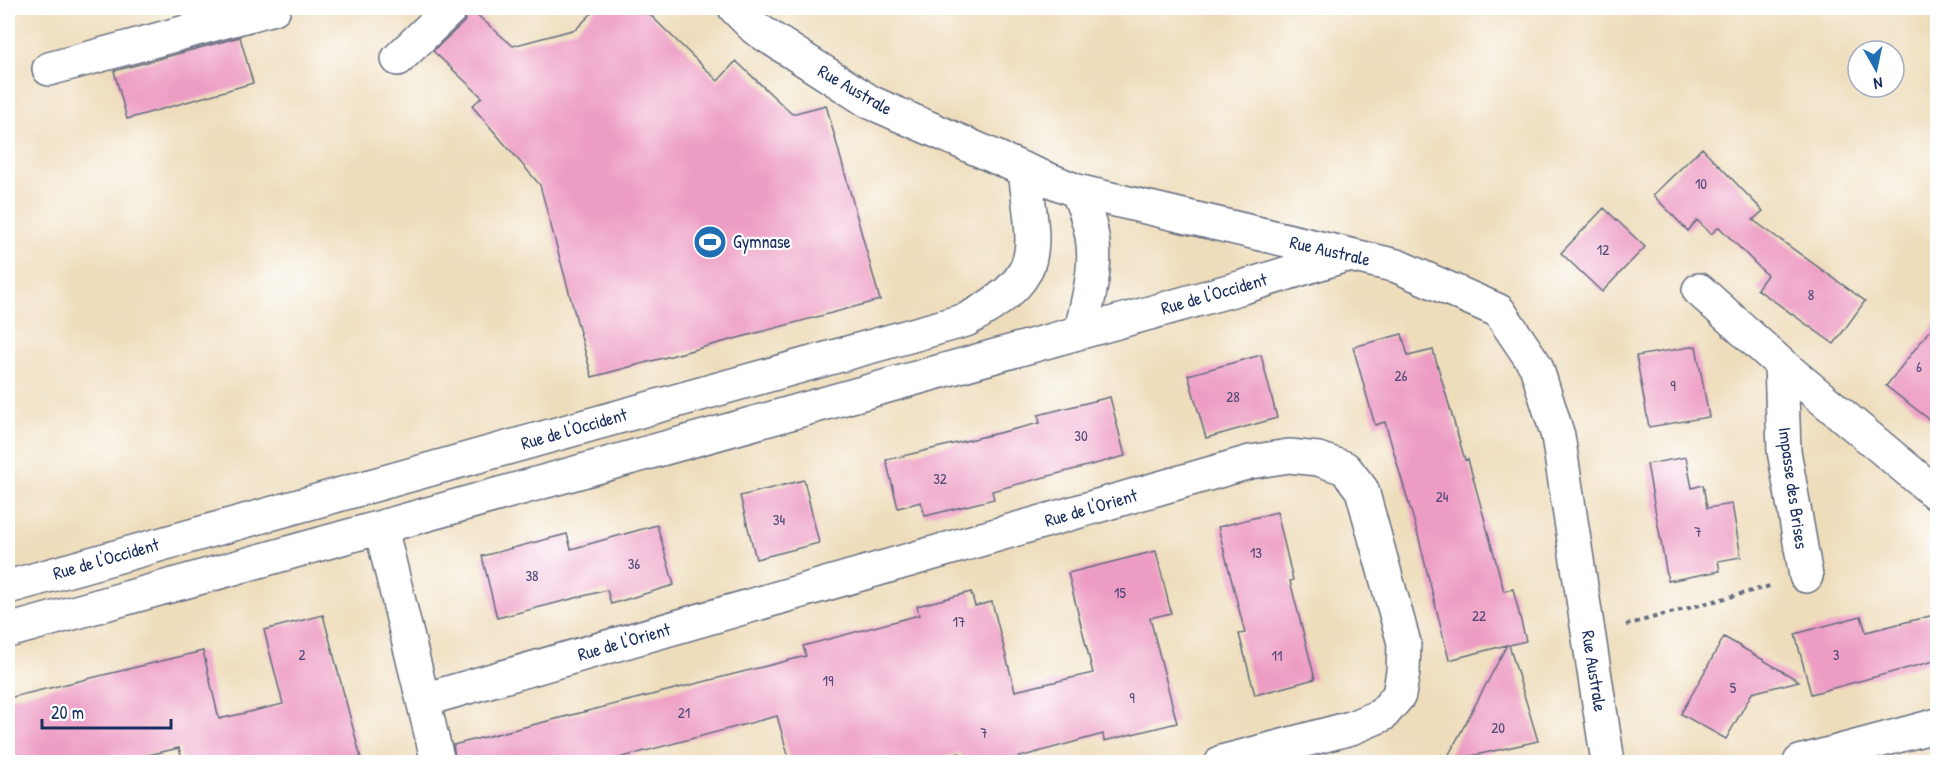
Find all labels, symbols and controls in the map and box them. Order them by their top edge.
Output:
north arrow [1846,39,1906,99]
street label: Rue Australe [814,58,897,121]
text: N [1872,72,1884,95]
house number: 10 [1695,173,1707,194]
sports icon: Gymnase [692,224,728,260]
place label: Gymnase [733,229,791,254]
street label: Rue Australe [1287,229,1373,272]
house number: 12 [1597,239,1609,260]
street label: Rue de l'Occident [1158,266,1271,321]
house number: 8 [1808,284,1814,305]
house number: 6 [1916,356,1922,377]
house number: 26 [1394,365,1408,386]
house number: 9 [1670,375,1676,396]
house number: 28 [1226,386,1240,407]
street label: Rue de l'Occident [518,401,631,456]
house number: 30 [1074,425,1088,446]
street label: Impasse des Brises [1773,425,1814,551]
house number: 32 [933,468,947,489]
street label: Rue de l'Orient [1042,482,1141,533]
house number: 24 [1436,486,1449,507]
house number: 34 [773,509,786,530]
house number: 7 [1694,521,1702,542]
street label: Rue de l'Occident [50,531,163,586]
house number: 13 [1250,542,1262,563]
house number: 36 [628,553,640,574]
house number: 38 [525,565,539,586]
house number: 15 [1114,582,1127,603]
house number: 22 [1472,605,1486,626]
house number: 17 [953,611,965,632]
street label: Rue de l'Orient [575,616,674,667]
street label: Rue Australe [1576,629,1613,713]
house number: 2 [298,644,306,665]
house number: 3 [1833,644,1840,665]
house number: 11 [1272,645,1282,666]
house number: 19 [823,670,834,691]
house number: 5 [1730,677,1737,698]
house number: 9 [1129,687,1135,708]
scale bar [42,692,171,730]
text: 20 m [51,700,84,725]
house number: 21 [678,702,690,723]
house number: 20 [1491,717,1505,738]
house number: 7 [980,722,988,743]

